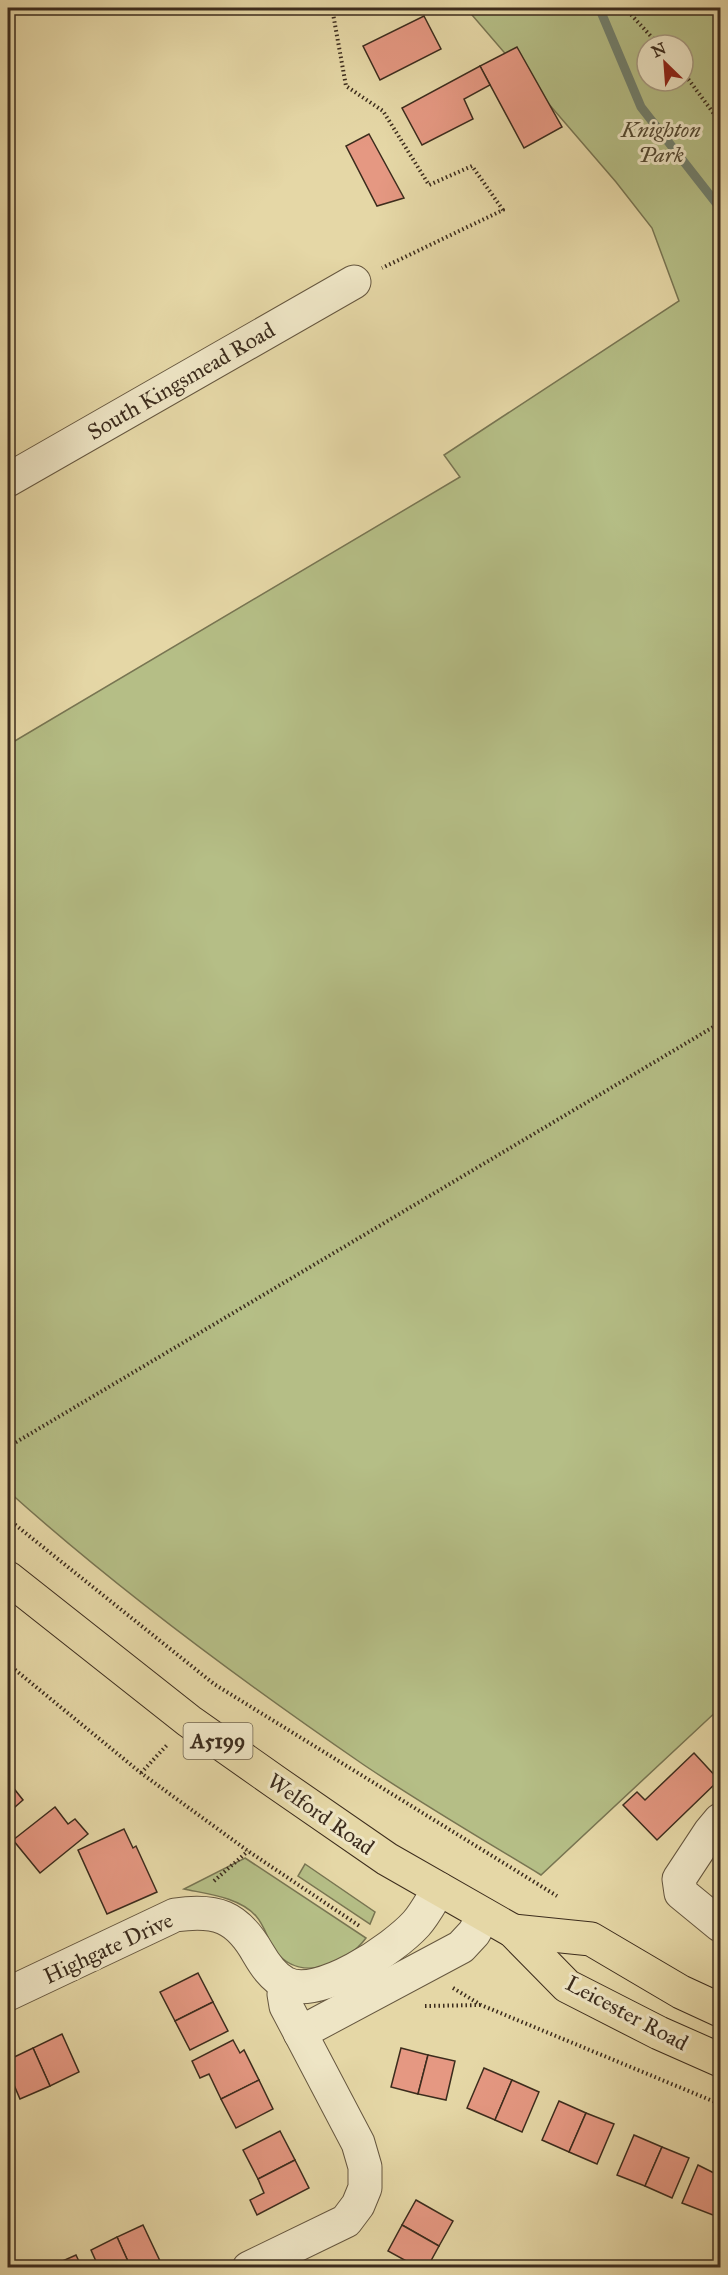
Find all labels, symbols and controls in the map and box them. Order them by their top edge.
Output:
north arrow [635,33,695,93]
text: N [649,38,669,61]
park label: Knighton Park [620,116,701,168]
street label: South Kingsmead Road [83,316,279,446]
road number: A5199 [184,1723,252,1759]
street label: Welford Road [262,1767,380,1861]
street label: Highgate Drive [39,1906,177,1990]
street label: Leicester Road [561,1969,693,2057]

